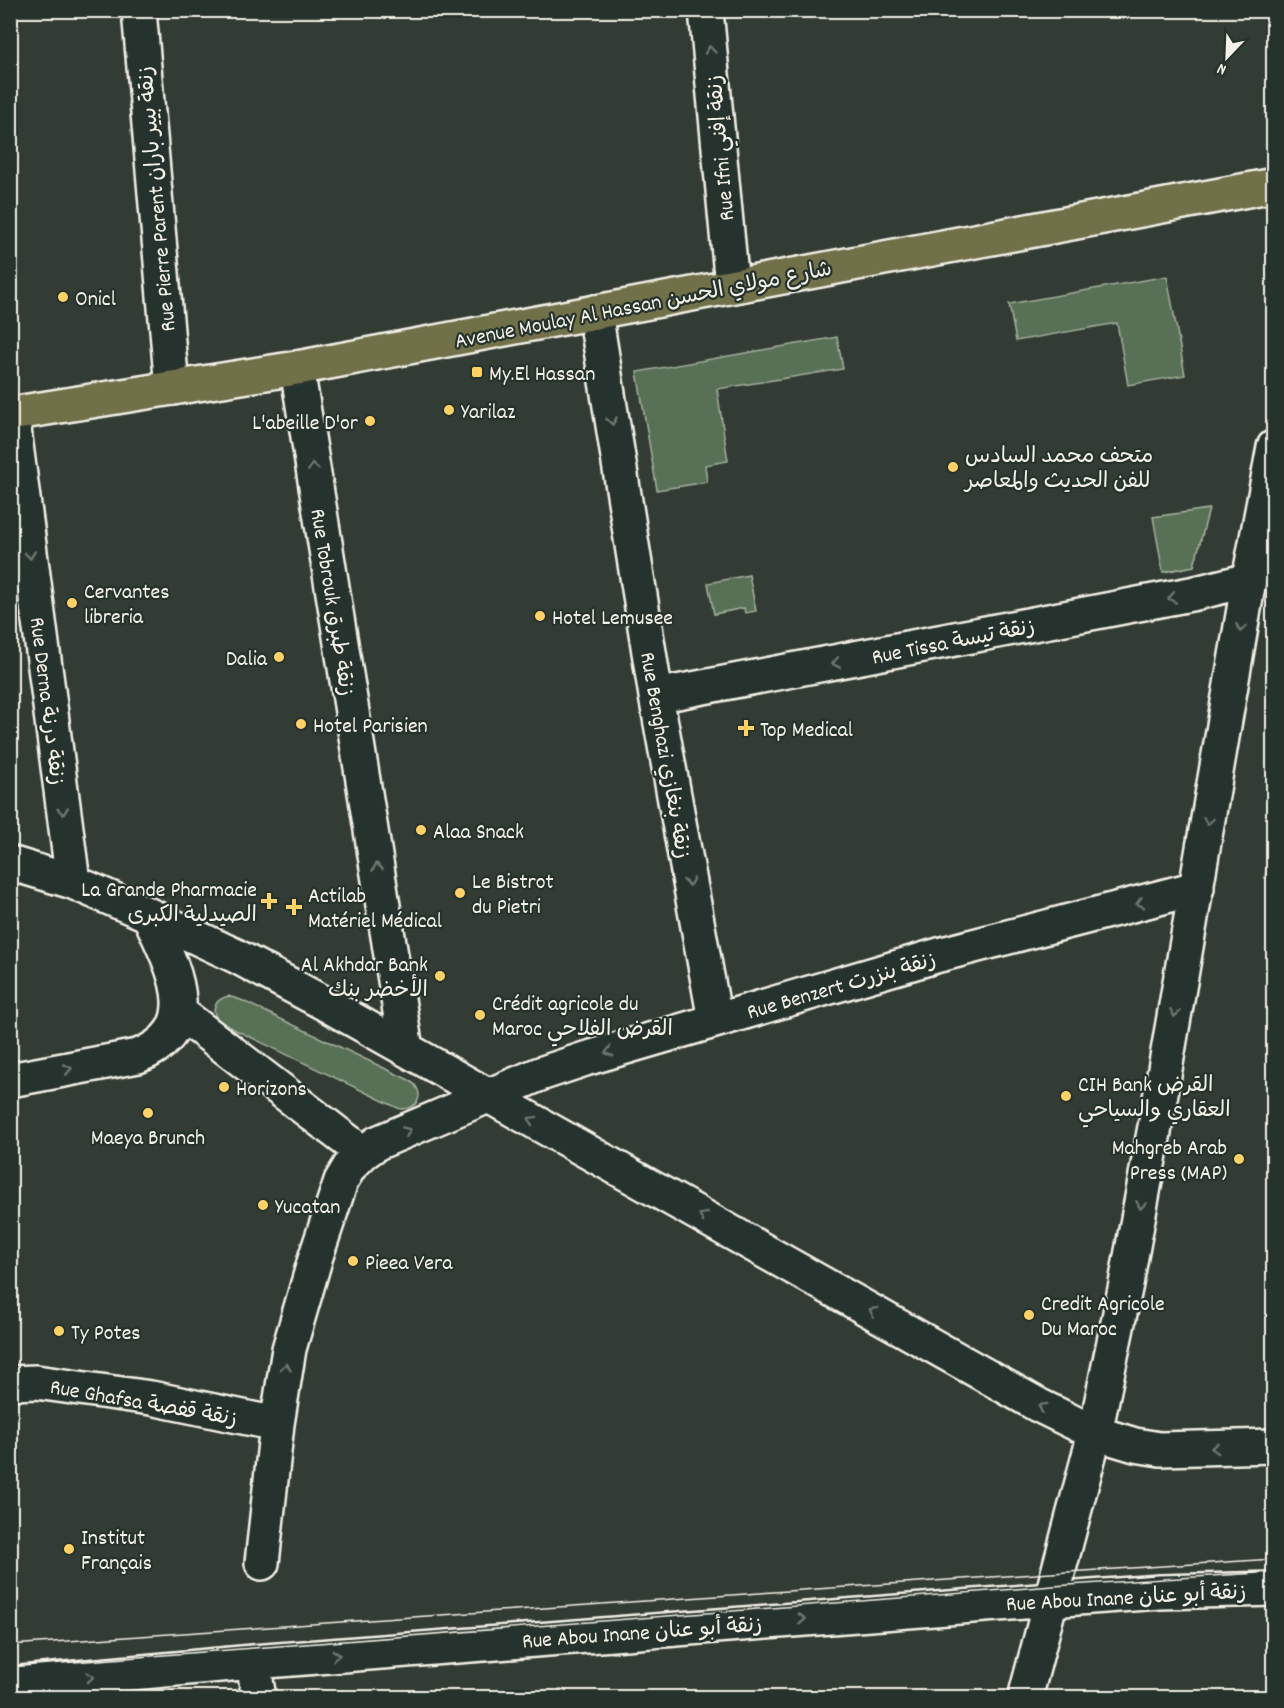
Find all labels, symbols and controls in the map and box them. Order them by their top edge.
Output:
north arrow [1197,27,1257,87]
one-way arrow [704,45,717,55]
text: N [1214,56,1230,81]
street label: Rue Pierre Parent زنقة بيير باران [131,65,186,333]
street label: Rue Ifni زنقة إفني [701,73,745,222]
street label: Avenue Moulay Al Hassan شارع مولاي الحسن [453,255,835,358]
place label: Onicl [75,285,116,316]
marker: Onicl [56,290,70,304]
place label: My.El Hassan [489,360,595,391]
marker: My.El Hassan [470,365,484,379]
place label: Yarilaz [461,398,516,429]
marker: Yarilaz [442,403,456,417]
place label: L'abeille D'or [252,409,359,440]
marker: L'abeille D'or [363,414,377,428]
one-way arrow [606,416,618,425]
place label: متحف محمد السادس للفن الحديث والمعاصر [963,442,1153,498]
marker: متحف محمد السادس للفن الحديث والمعاصر [946,460,960,474]
one-way arrow [307,462,320,472]
street label: Rue Tobrouk زنقة طبرق [300,507,361,698]
one-way arrow [24,551,36,560]
place label: Cervantes libreria [84,578,169,634]
one-way arrow [1167,591,1177,604]
marker: Cervantes libreria [65,596,79,610]
place label: Hotel Lemusee [552,604,673,635]
marker: Hotel Lemusee [533,609,547,623]
street label: Rue Tissa زنقة تيسة [869,612,1038,674]
street label: Rue Derna زنقة درنة [20,616,71,787]
one-way arrow [1235,623,1248,633]
place label: Dalia [226,645,268,676]
marker: Dalia [272,650,286,664]
street label: Rue Benghazi زنقة بنغازي [630,650,697,861]
one-way arrow [831,656,841,669]
place label: Hotel Parisien [313,712,428,743]
place label: Top Medical [760,716,853,747]
marker: Hotel Parisien [294,717,308,731]
marker: Top Medical [737,719,755,737]
one-way arrow [57,806,69,816]
one-way arrow [1202,815,1215,825]
place label: Alaa Snack [433,818,524,849]
marker: Alaa Snack [414,823,428,837]
one-way arrow [371,862,383,872]
place label: Le Bistrot du Pietri [472,868,554,924]
place label: La Grande Pharmacie الصيدلية الكبرى [81,876,257,932]
one-way arrow [683,877,695,887]
place label: Actilab Matériel Médical [308,882,442,938]
marker: Le Bistrot du Pietri [453,886,467,900]
marker: La Grande Pharmacie الصيدلية الكبرى [262,894,276,908]
one-way arrow [1135,895,1145,908]
marker: Actilab Matériel Médical [285,898,303,916]
street label: Rue Benzert زنقة بنزرت [744,946,940,1029]
place label: Al Akhdar Bank الأخضر بنك [301,951,428,1007]
marker: Al Akhdar Bank الأخضر بنك [433,969,447,983]
place label: Crédit agricole du Maroc القرض الفلاحي [492,990,673,1047]
one-way arrow [1169,1007,1182,1017]
marker: Crédit agricole du Maroc القرض الفلاحي [473,1008,487,1022]
one-way arrow [604,1045,615,1057]
one-way arrow [63,1063,73,1076]
place label: CIH Bank القرض العقاري والسياحي [1078,1071,1231,1128]
place label: Horizons [236,1075,307,1106]
marker: Horizons [217,1080,231,1094]
marker: CIH Bank القرض العقاري والسياحي [1059,1089,1073,1103]
marker: Maeya Brunch [141,1106,155,1120]
one-way arrow [528,1116,539,1127]
place label: Maeya Brunch [91,1124,205,1155]
one-way arrow [401,1126,412,1138]
place label: Mahgreb Arab Press (MAP) [1112,1134,1227,1190]
marker: Mahgreb Arab Press (MAP) [1232,1152,1246,1166]
place label: Yucatan [275,1193,340,1224]
marker: Yucatan [256,1198,270,1212]
one-way arrow [1135,1199,1148,1209]
one-way arrow [698,1211,709,1223]
place label: Pieea Vera [365,1249,453,1280]
marker: Pieea Vera [346,1254,360,1268]
place label: Credit Agricole Du Maroc [1041,1290,1165,1346]
one-way arrow [868,1307,879,1318]
marker: Credit Agricole Du Maroc [1022,1308,1036,1322]
place label: Ty Potes [71,1319,141,1350]
marker: Ty Potes [52,1324,66,1338]
one-way arrow [279,1362,291,1371]
street label: Rue Ghafsa زنقة قفصة [47,1373,240,1436]
one-way arrow [1038,1403,1049,1414]
one-way arrow [1211,1442,1220,1454]
place label: Institut Français [81,1524,152,1580]
marker: Institut Français [62,1542,76,1556]
street label: Rue Abou Inane زنقة أبو عنان [1005,1577,1247,1621]
street label: Rue Abou Inane زنقة أبو عنان [521,1610,763,1658]
one-way arrow [798,1612,807,1625]
one-way arrow [331,1649,340,1662]
one-way arrow [85,1671,94,1684]

